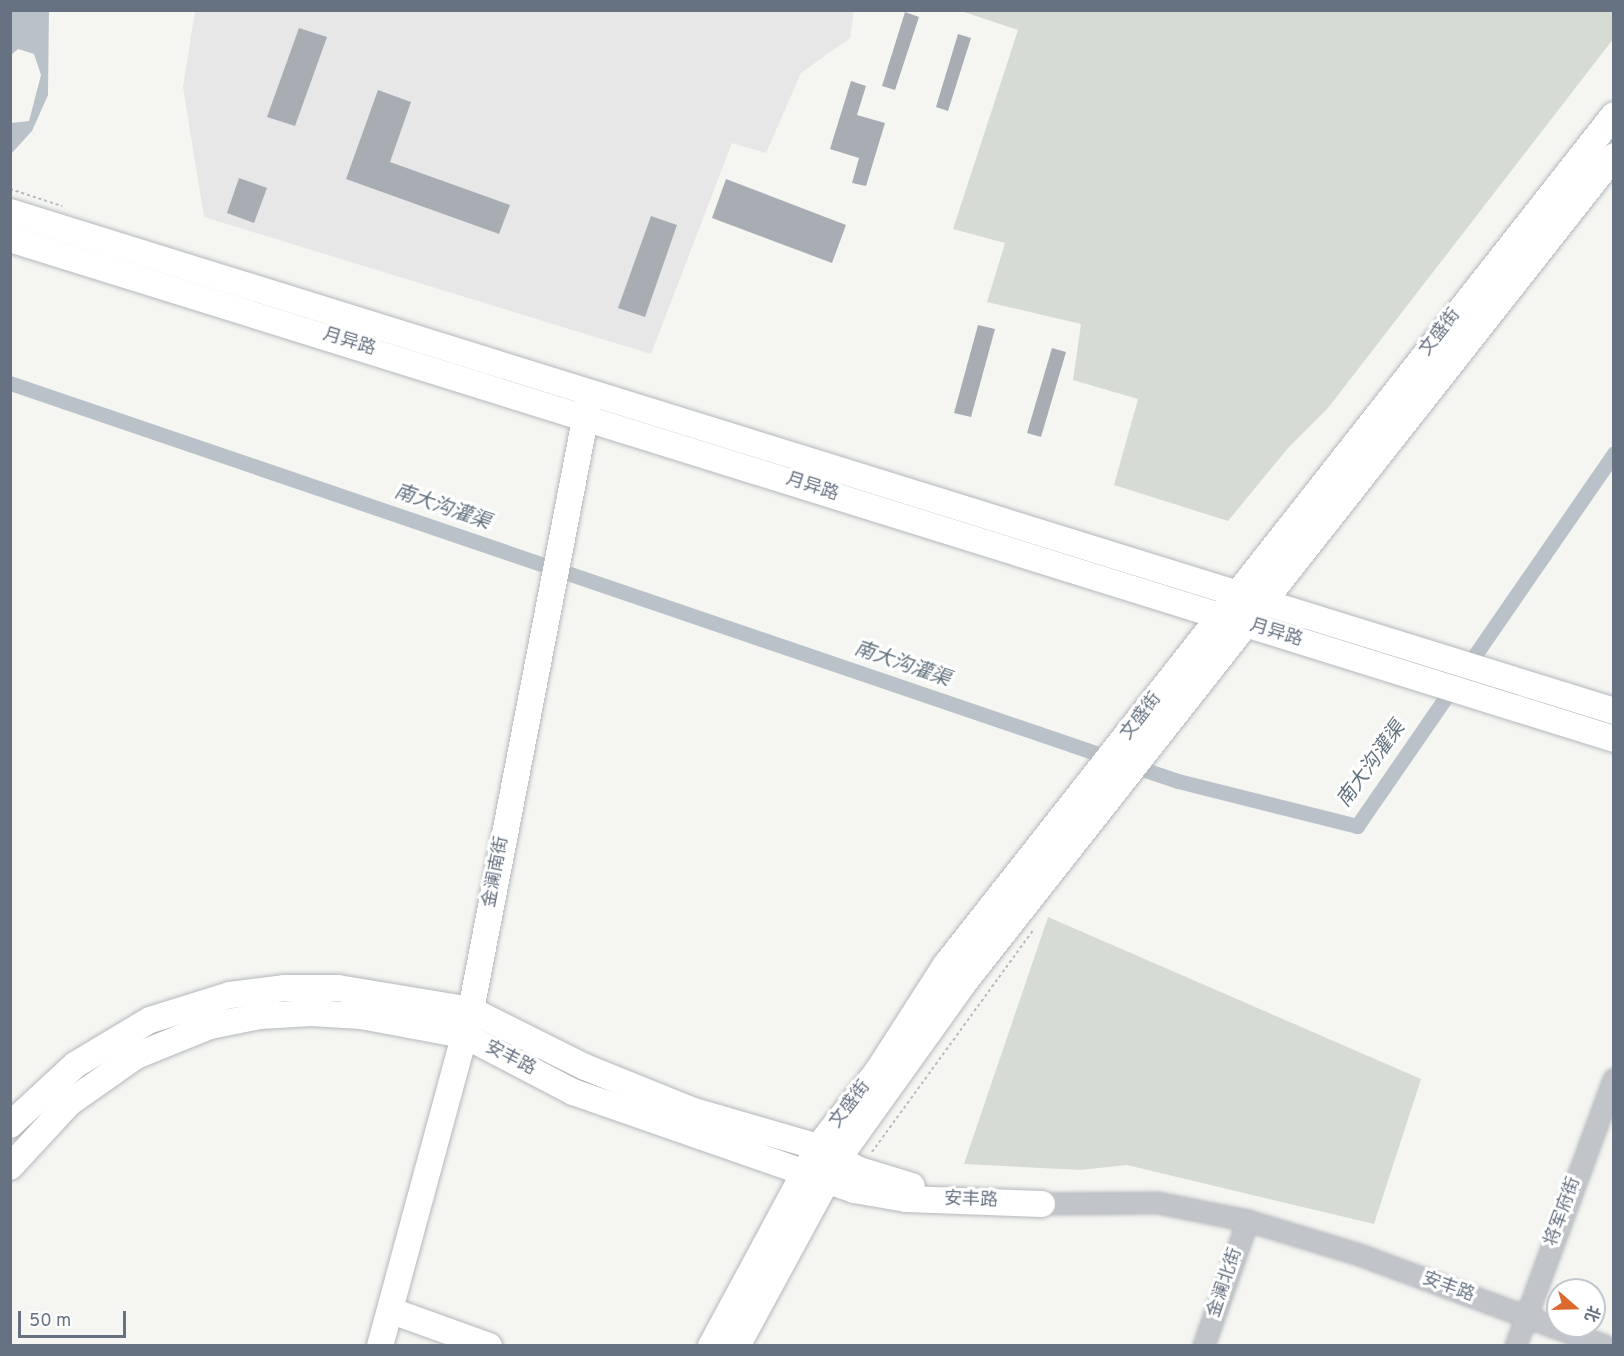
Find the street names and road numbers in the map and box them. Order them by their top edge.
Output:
street label: 文盛街 [1416,305,1466,361]
street label: 月异路 [320,325,378,361]
street label: 月异路 [783,469,841,507]
street label: 月异路 [1247,616,1305,652]
street label: 文盛街 [1117,689,1167,745]
street label: 金澜南街 [480,835,514,909]
street label: 安丰路 [481,1037,539,1081]
street label: 文盛街 [826,1077,876,1133]
street label: 将军府街 [1542,1174,1586,1250]
street label: 安丰路 [944,1189,998,1213]
street label: 金澜北街 [1204,1245,1248,1321]
street label: 安丰路 [1419,1269,1477,1307]

